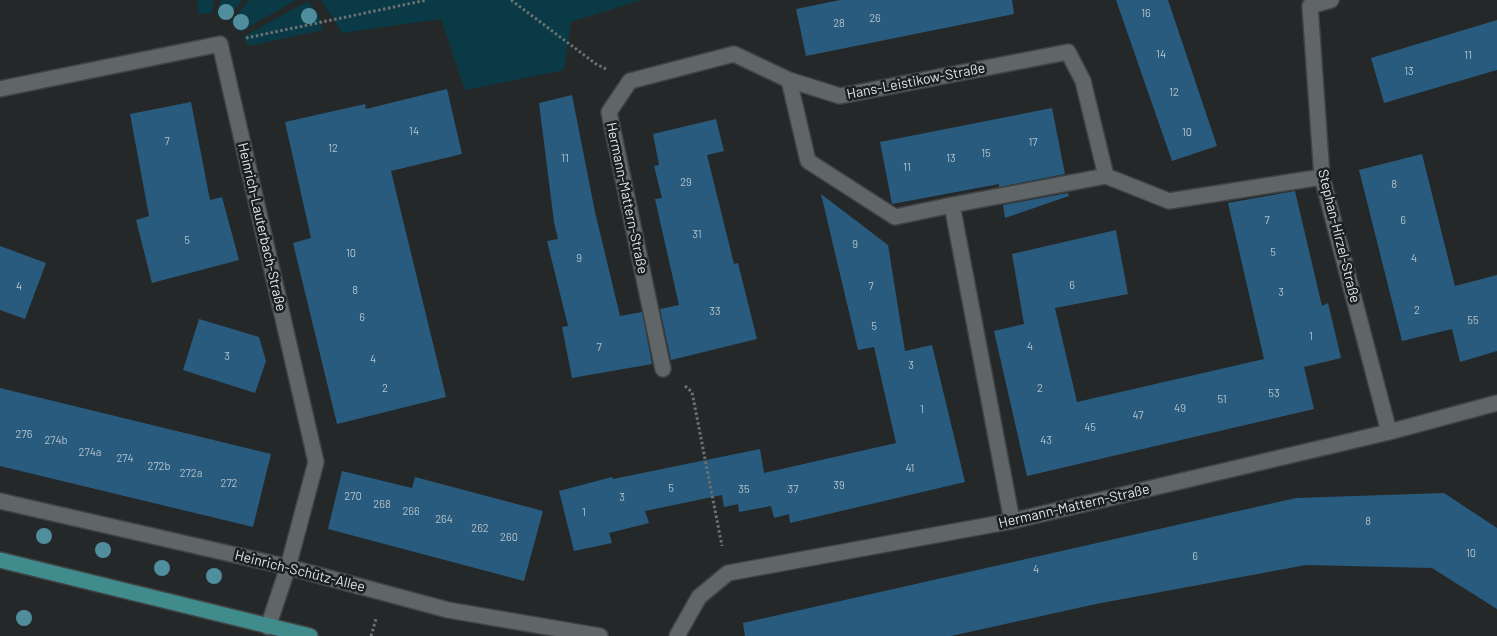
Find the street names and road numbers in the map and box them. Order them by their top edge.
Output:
street label: Hans-Leistikow-Straße [845,59,987,103]
street label: Hermann-Mattern-Straße [603,121,651,275]
street label: Heinrich-Lauterbach-Straße [234,141,290,313]
street label: Stephan-Hirzel-Straße [1314,168,1364,304]
street label: Hermann-Mattern-Straße [997,480,1151,532]
street label: Heinrich-Schütz-Allee [233,547,367,595]

